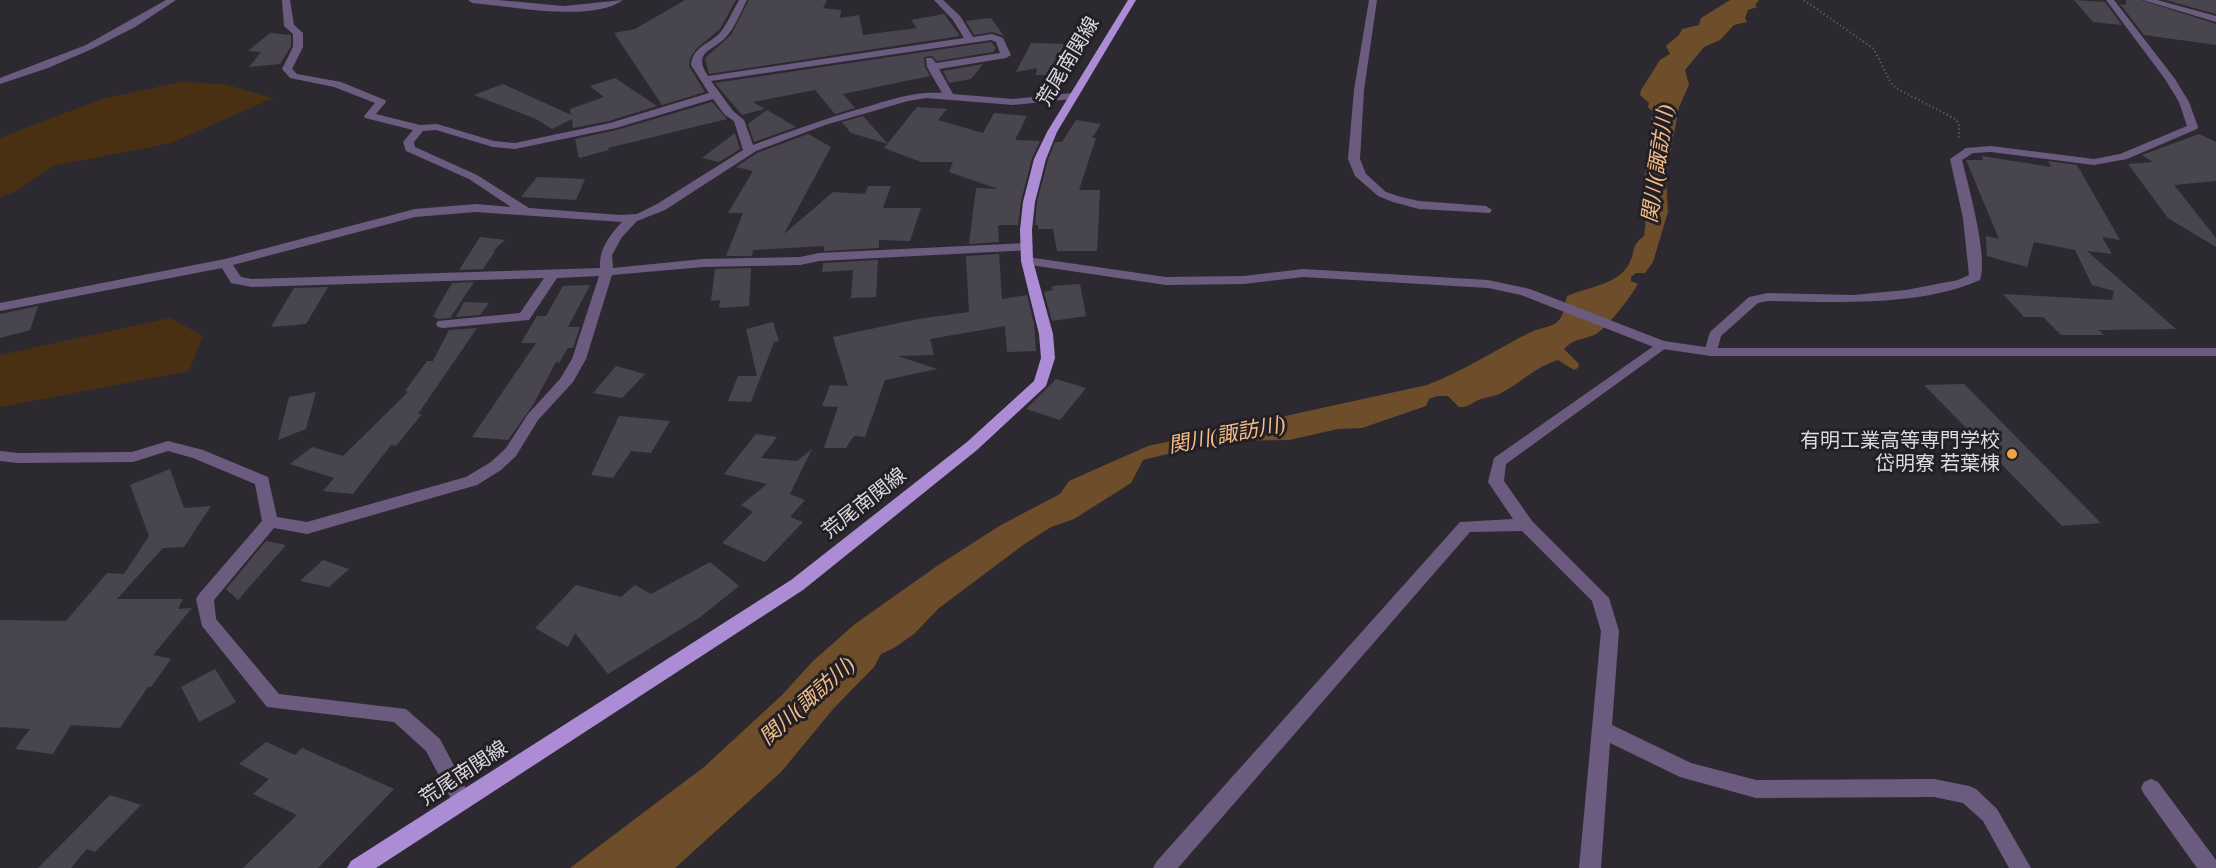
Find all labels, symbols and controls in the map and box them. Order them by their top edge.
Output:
street label: 荒尾南関線 [1033,13,1105,111]
water label: 関川(諏訪川) [1638,103,1680,225]
water label: 関川(諏訪川) [1166,412,1288,460]
place label: 有明工業高等専門学校 岱明寮 若葉棟 [1800,430,2000,477]
marker: 有明工業高等専門学校 岱明寮 若葉棟 [2005,447,2019,461]
street label: 荒尾南関線 [818,464,912,544]
water label: 関川(諏訪川) [755,653,861,751]
street label: 荒尾南関線 [416,737,512,811]

